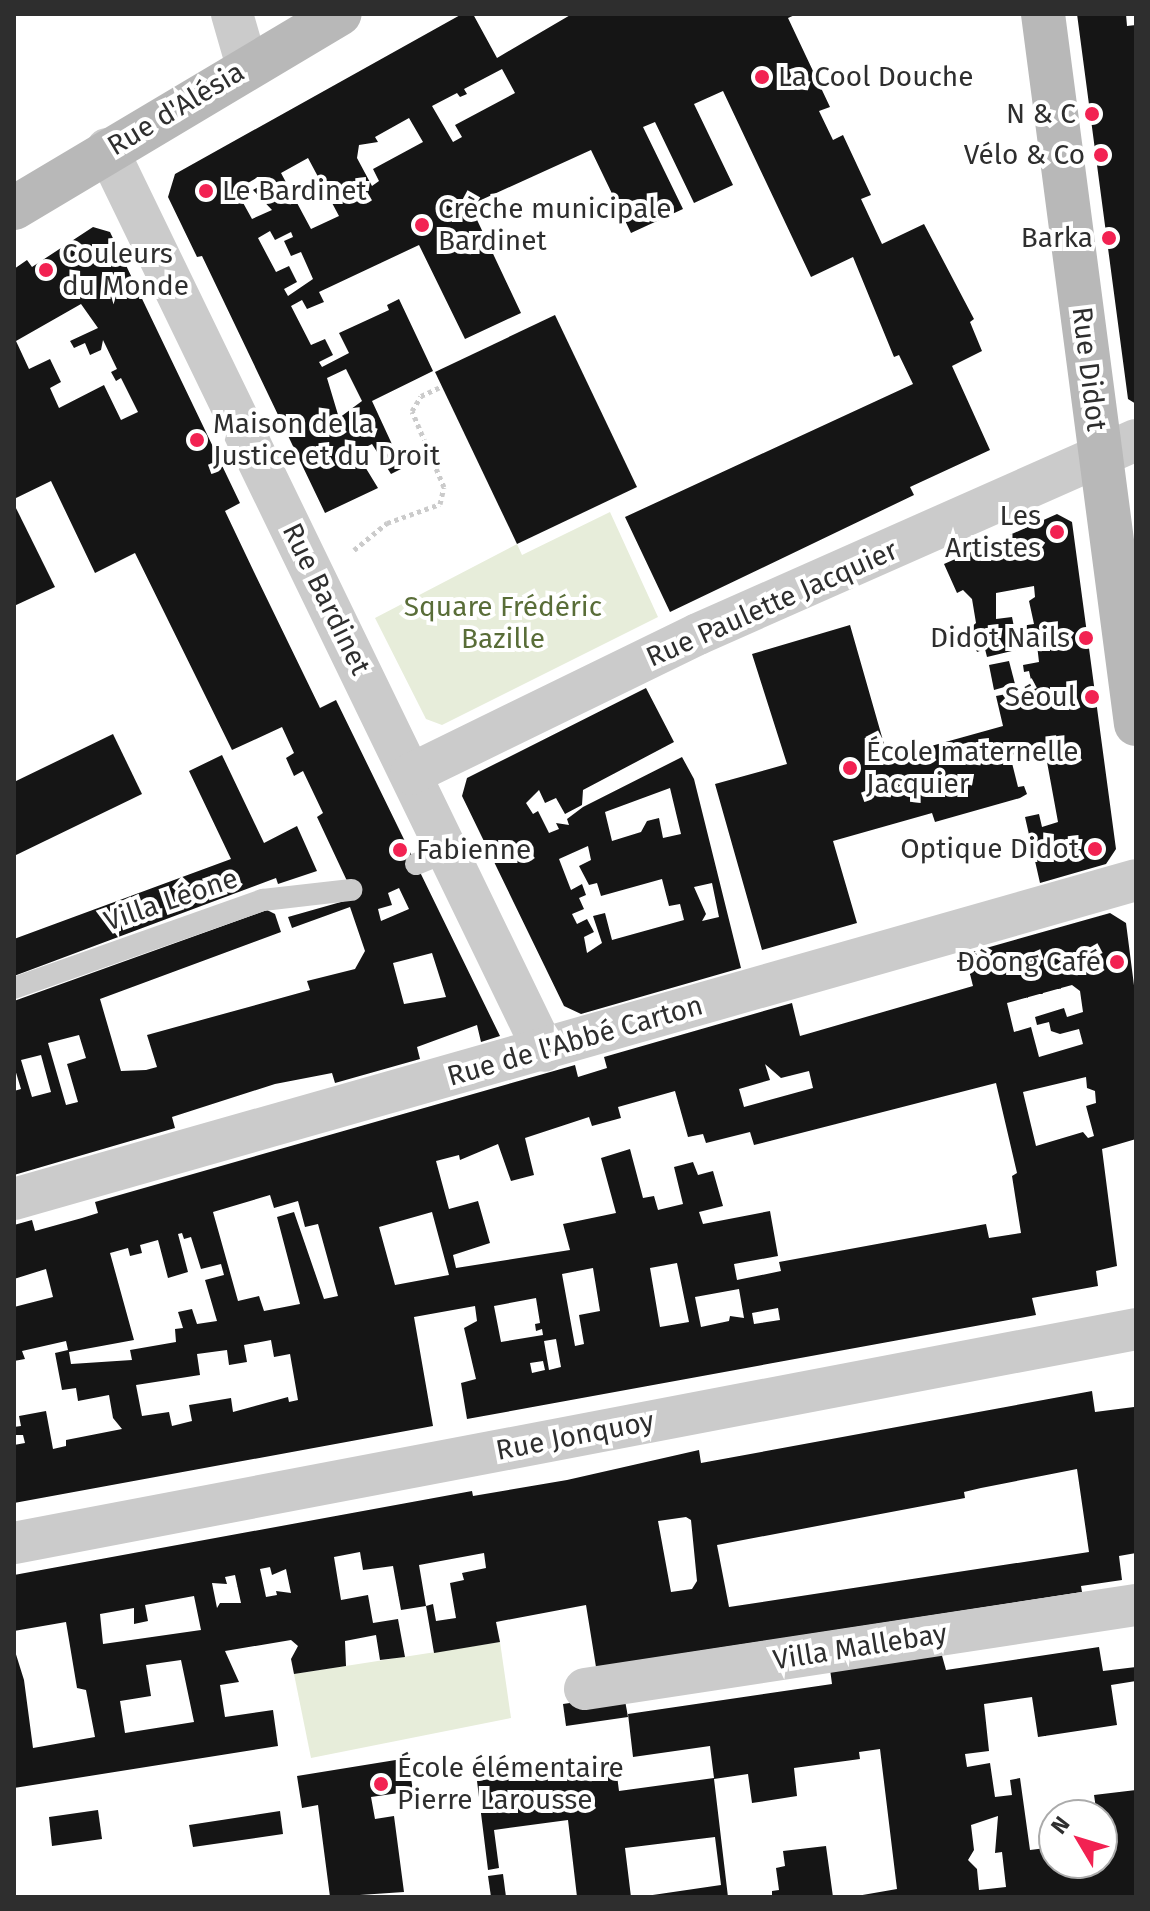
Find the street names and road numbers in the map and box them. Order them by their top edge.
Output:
street label: Rue d'Alésia [102,55,250,163]
street label: Rue Didot [1065,305,1113,433]
street label: Rue Bardinet [275,518,377,680]
street label: Rue Paulette Jacquier [641,533,903,675]
street label: Villa Léone [100,862,242,938]
street label: Rue de l'Abbé Carton [443,988,707,1094]
street label: Rue Jonquoy [493,1404,657,1468]
street label: Villa Mallebay [771,1617,949,1677]

